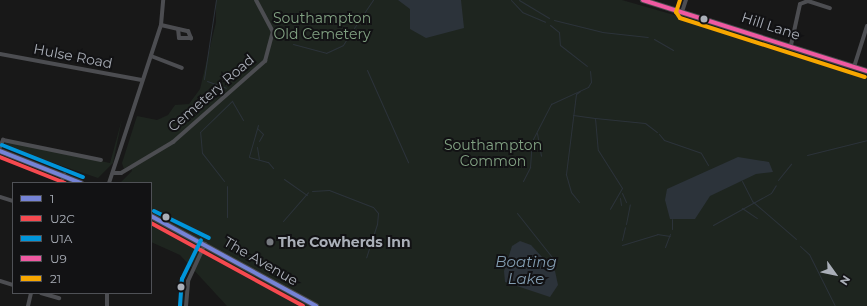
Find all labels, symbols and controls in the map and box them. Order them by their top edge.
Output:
street label: Hill Lane [740,9,802,43]
park label: Southampton Old Cemetery [273,10,371,42]
unlabelled marker [699,14,709,24]
street label: Hulse Road [32,40,114,72]
street label: Cemetery Road [164,51,258,135]
park label: Southampton Common [444,137,542,170]
legend [12,182,152,294]
text: 1 [50,191,54,206]
text: U2C [50,211,75,226]
unlabelled marker [161,212,171,222]
text: U1A [50,231,72,246]
street label: The Avenue [221,233,301,289]
place label: The Cowherds Inn [278,234,411,250]
marker: The Cowherds Inn [265,237,275,247]
text: U9 [50,251,67,266]
water label: Boating Lake [495,252,557,287]
north arrow [815,254,855,294]
text: 21 [50,271,61,286]
text: N [837,273,853,288]
unlabelled marker [176,282,186,292]

